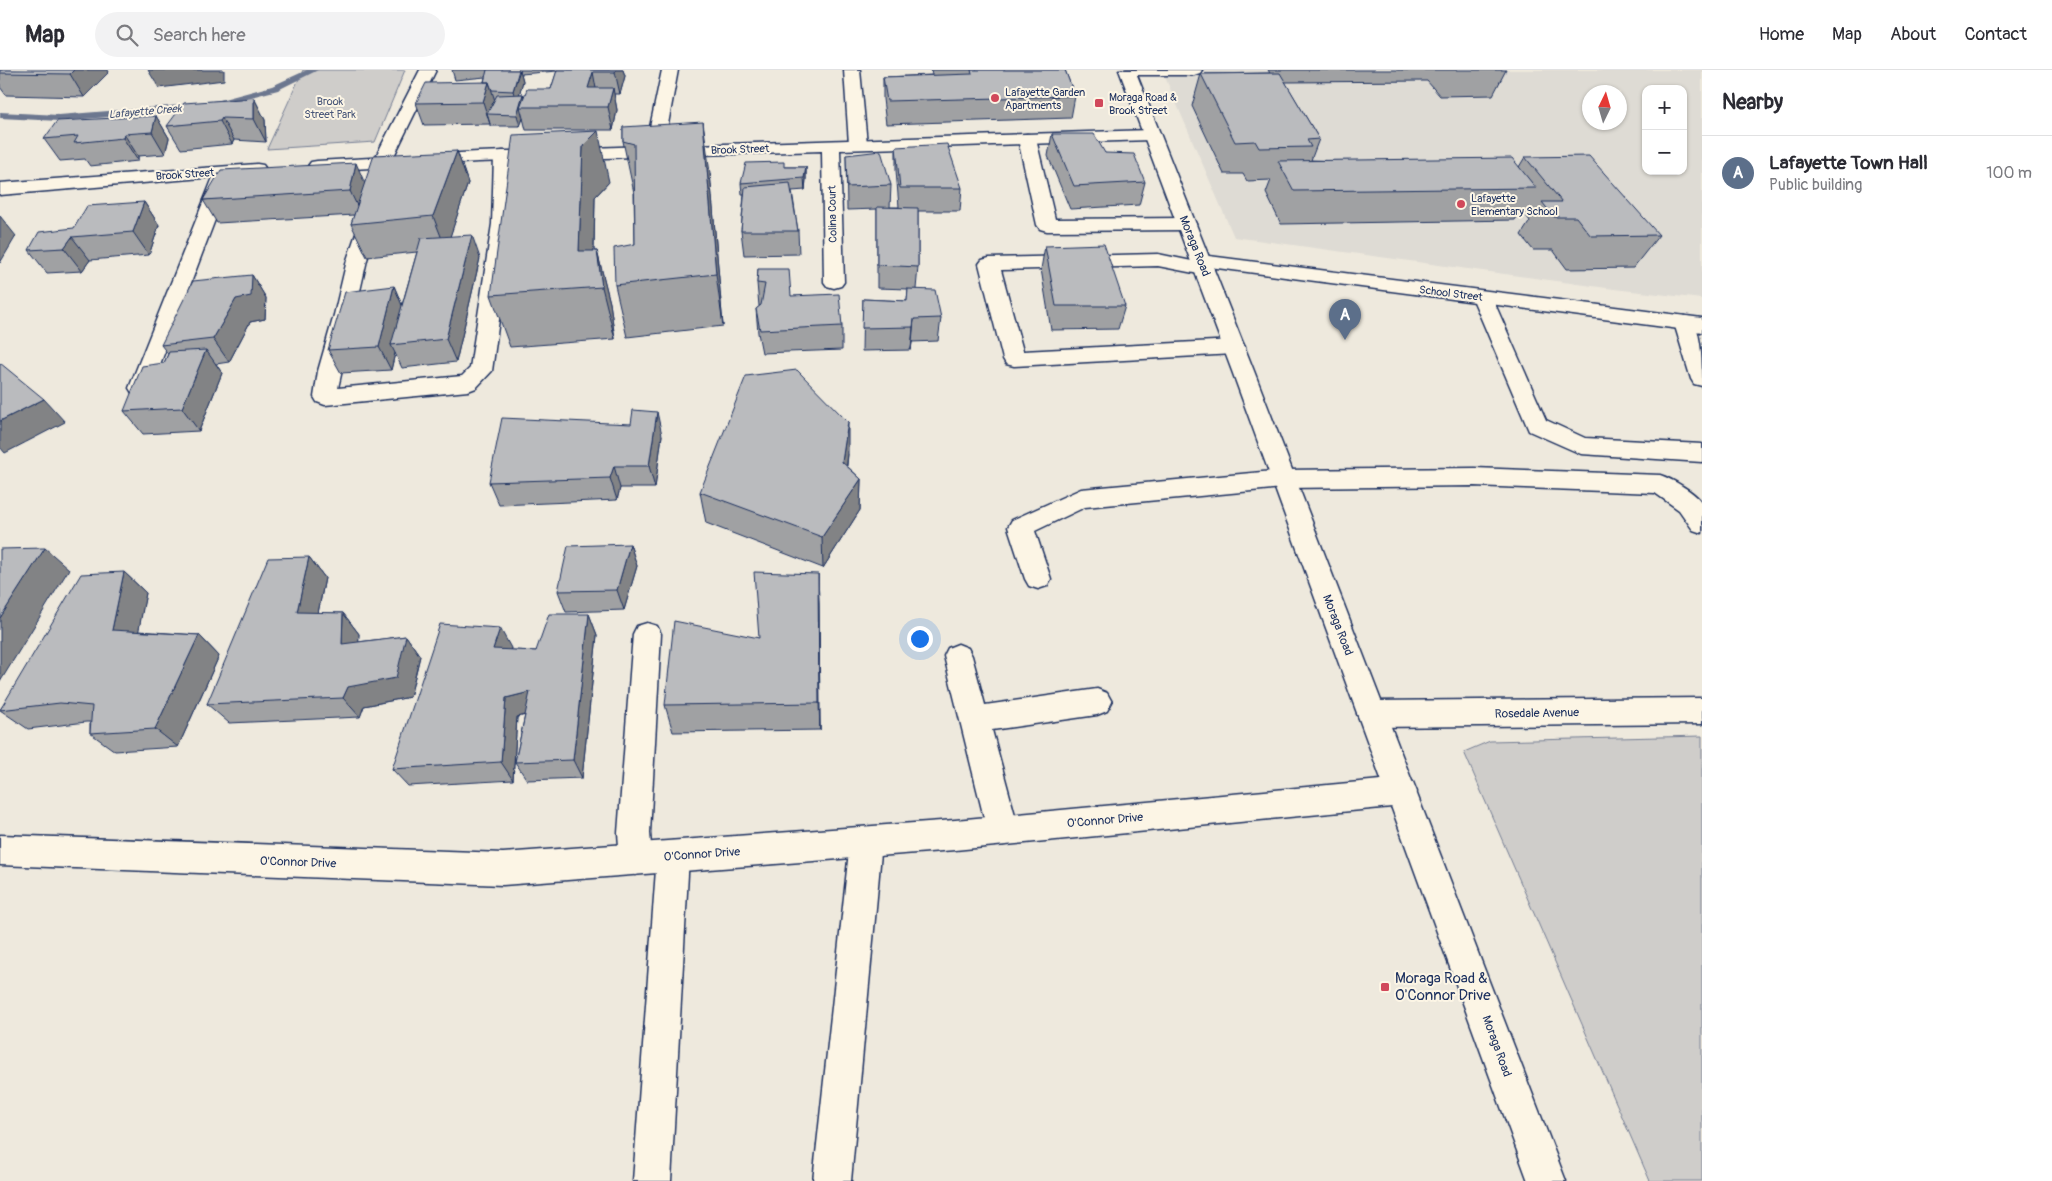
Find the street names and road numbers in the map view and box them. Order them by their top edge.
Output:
street label: Brook Street [711,142,770,157]
street label: Brook Street [155,166,215,183]
street label: Colina Court [825,185,840,243]
street label: Moraga Road [1176,214,1214,279]
street label: School Street [1418,283,1484,304]
street label: Moraga Road [1319,593,1356,658]
street label: Rosedale Avenue [1495,705,1579,722]
street label: O'Connor Drive [1066,810,1144,831]
street label: O'Connor Drive [663,844,741,865]
street label: O'Connor Drive [259,854,337,871]
street label: Moraga Road [1479,1014,1515,1079]

